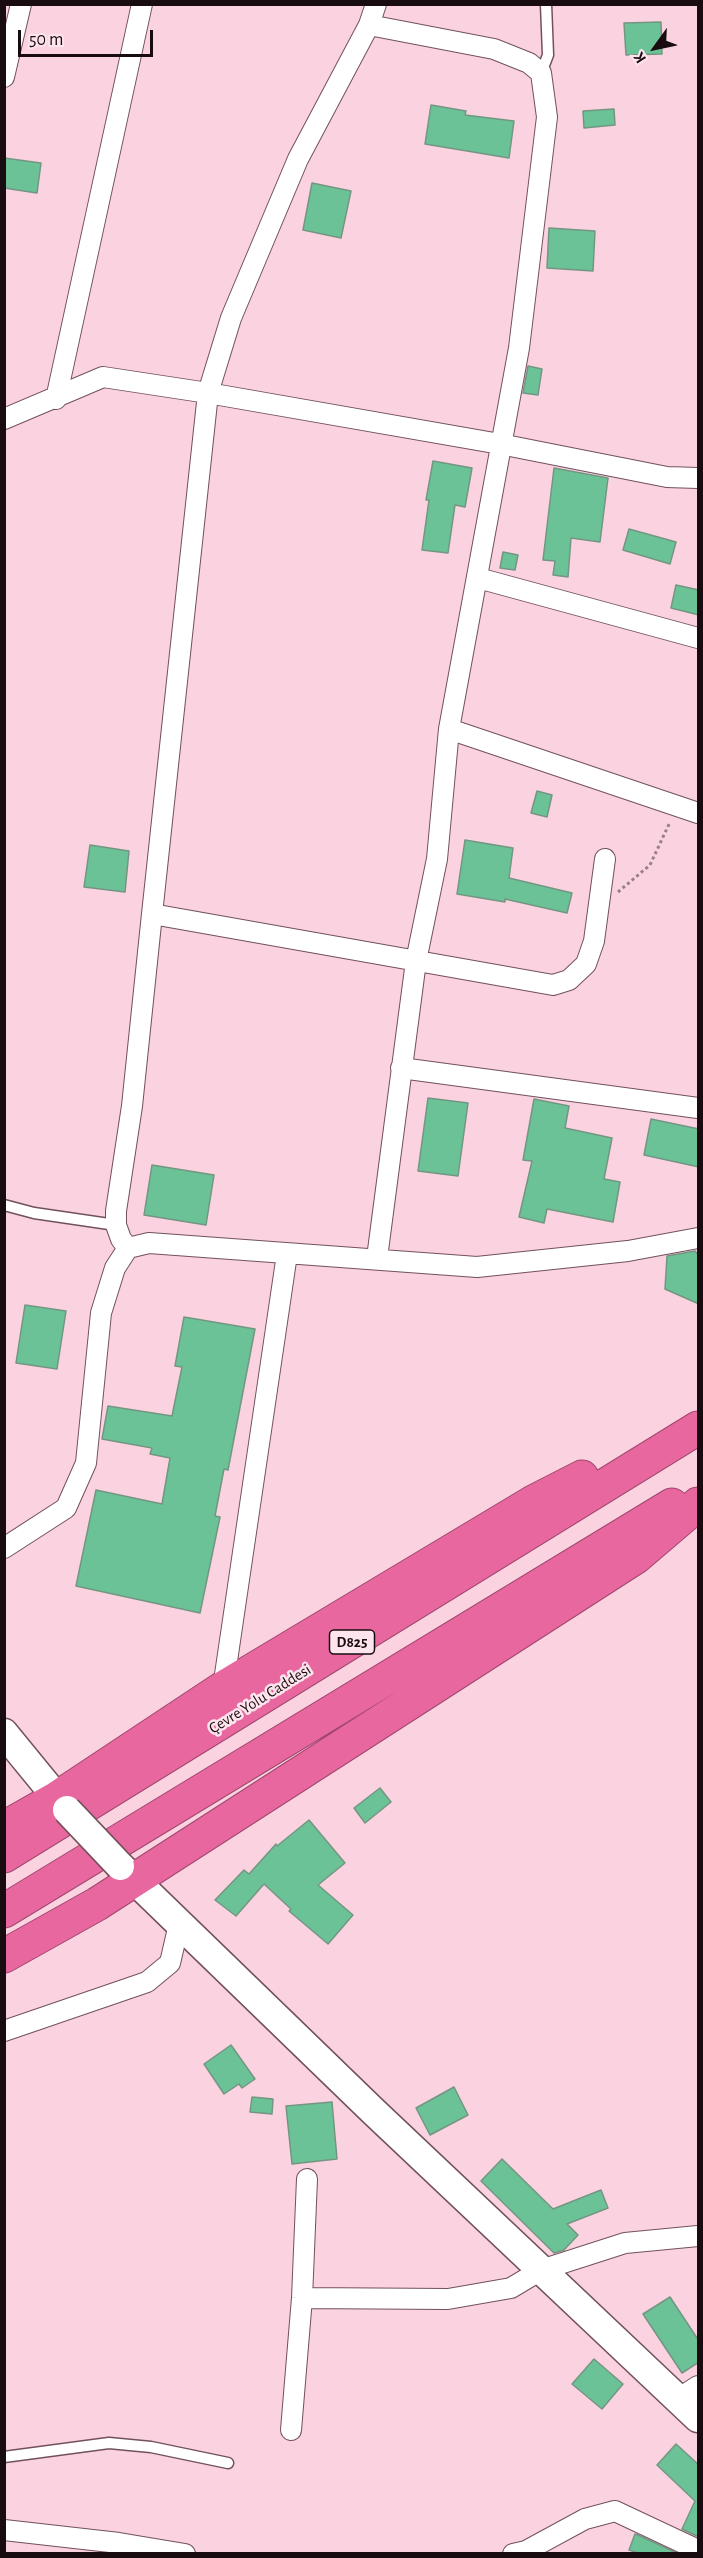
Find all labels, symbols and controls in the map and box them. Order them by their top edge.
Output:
scale bar [21,18,156,56]
north arrow [625,18,685,78]
text: 50 m [29,31,63,49]
text: K [631,50,649,66]
road number: D825 [330,1630,374,1654]
street label: Çevre Yolu Caddesi [205,1660,315,1738]

